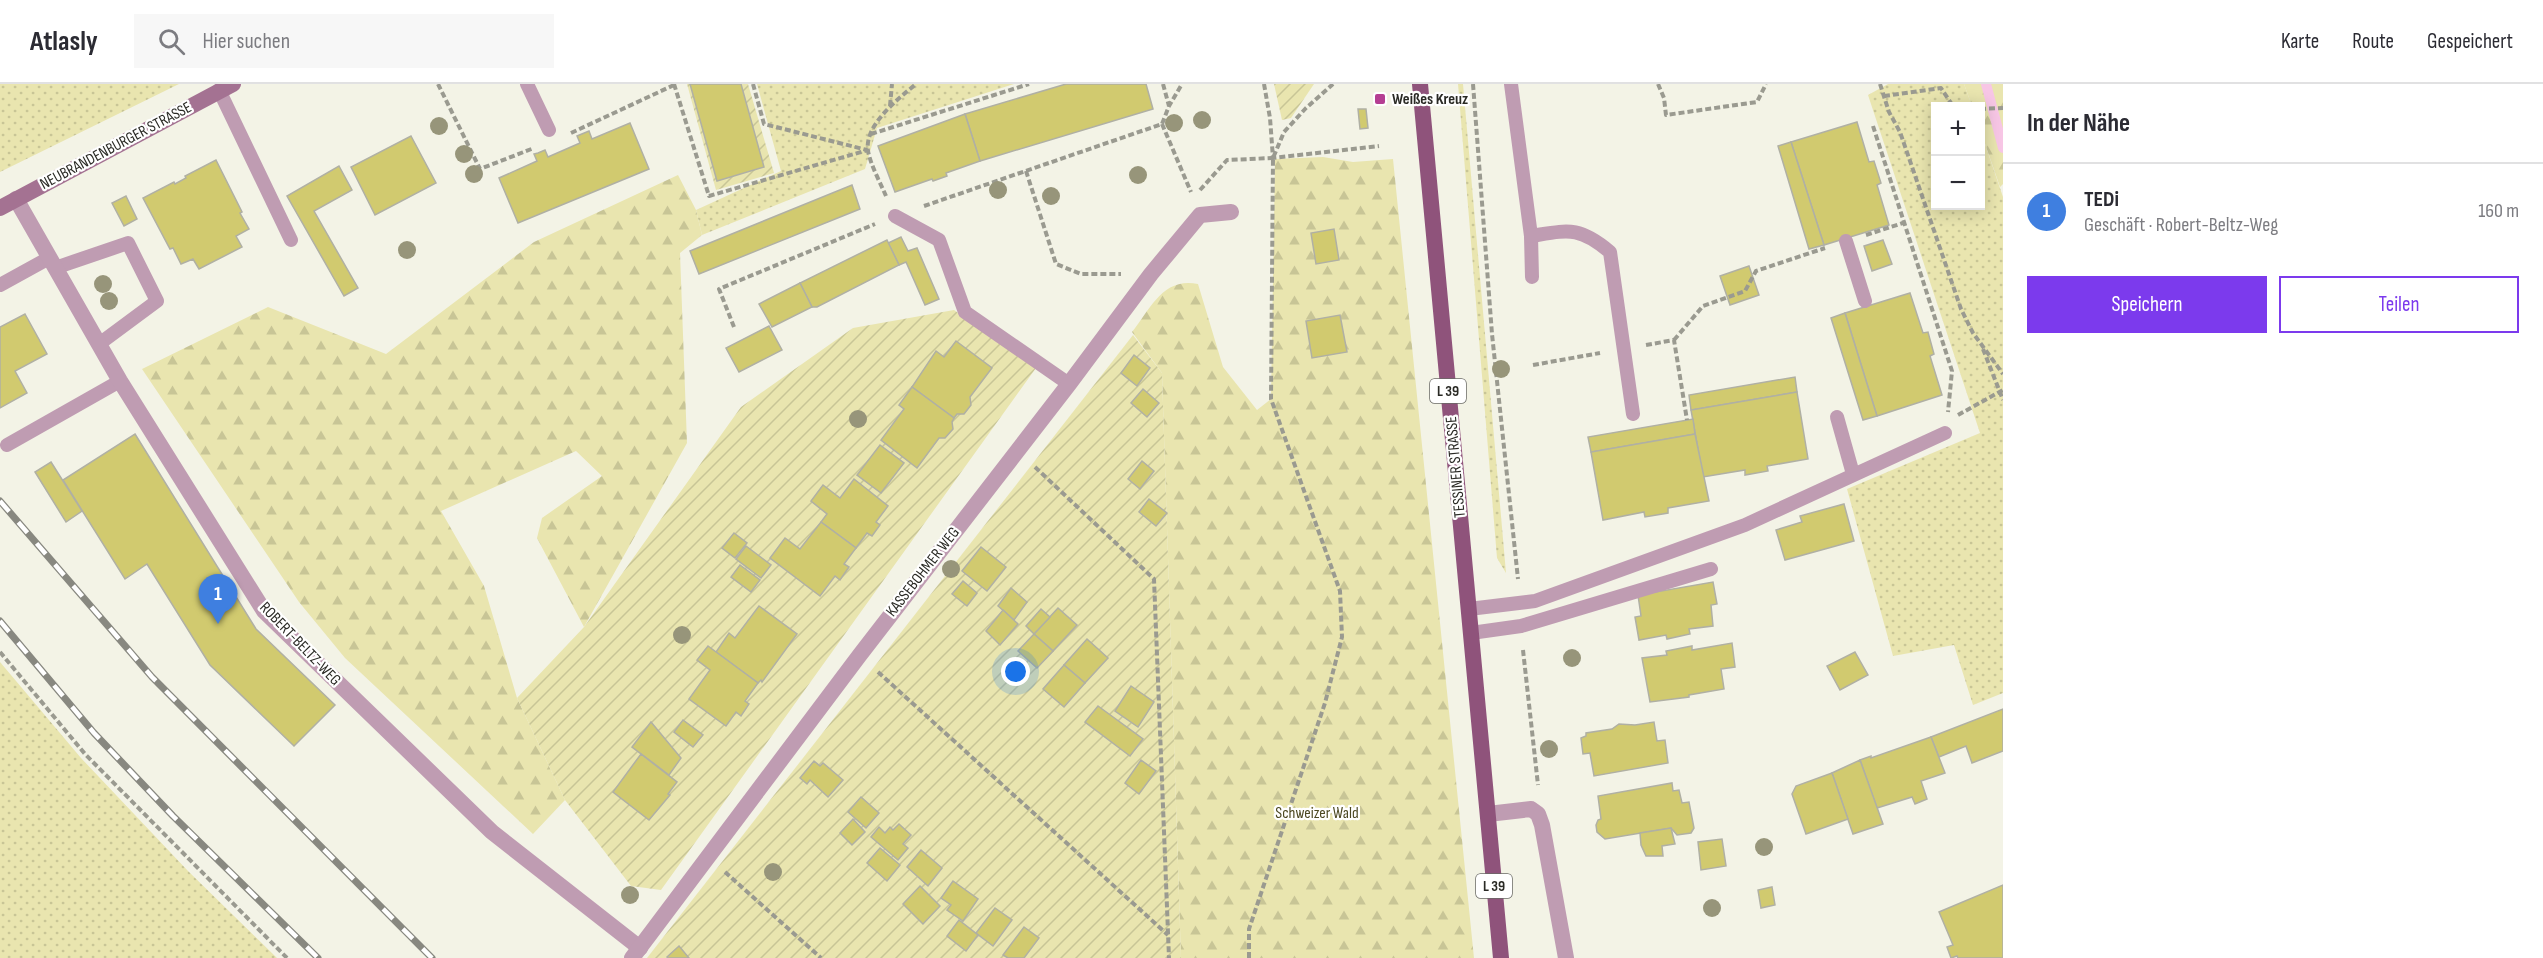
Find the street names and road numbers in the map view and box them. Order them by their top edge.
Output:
street label: NEUBRANDENBURGER STRASSE [37,98,195,194]
road number: L 39 [1430,379,1466,403]
street label: TESSINER STRASSE [1442,415,1470,519]
street label: KASSEBOHMER WEG [882,524,964,620]
street label: ROBERT-BELTZ-WEG [255,598,345,690]
road number: L 39 [1476,874,1512,898]

